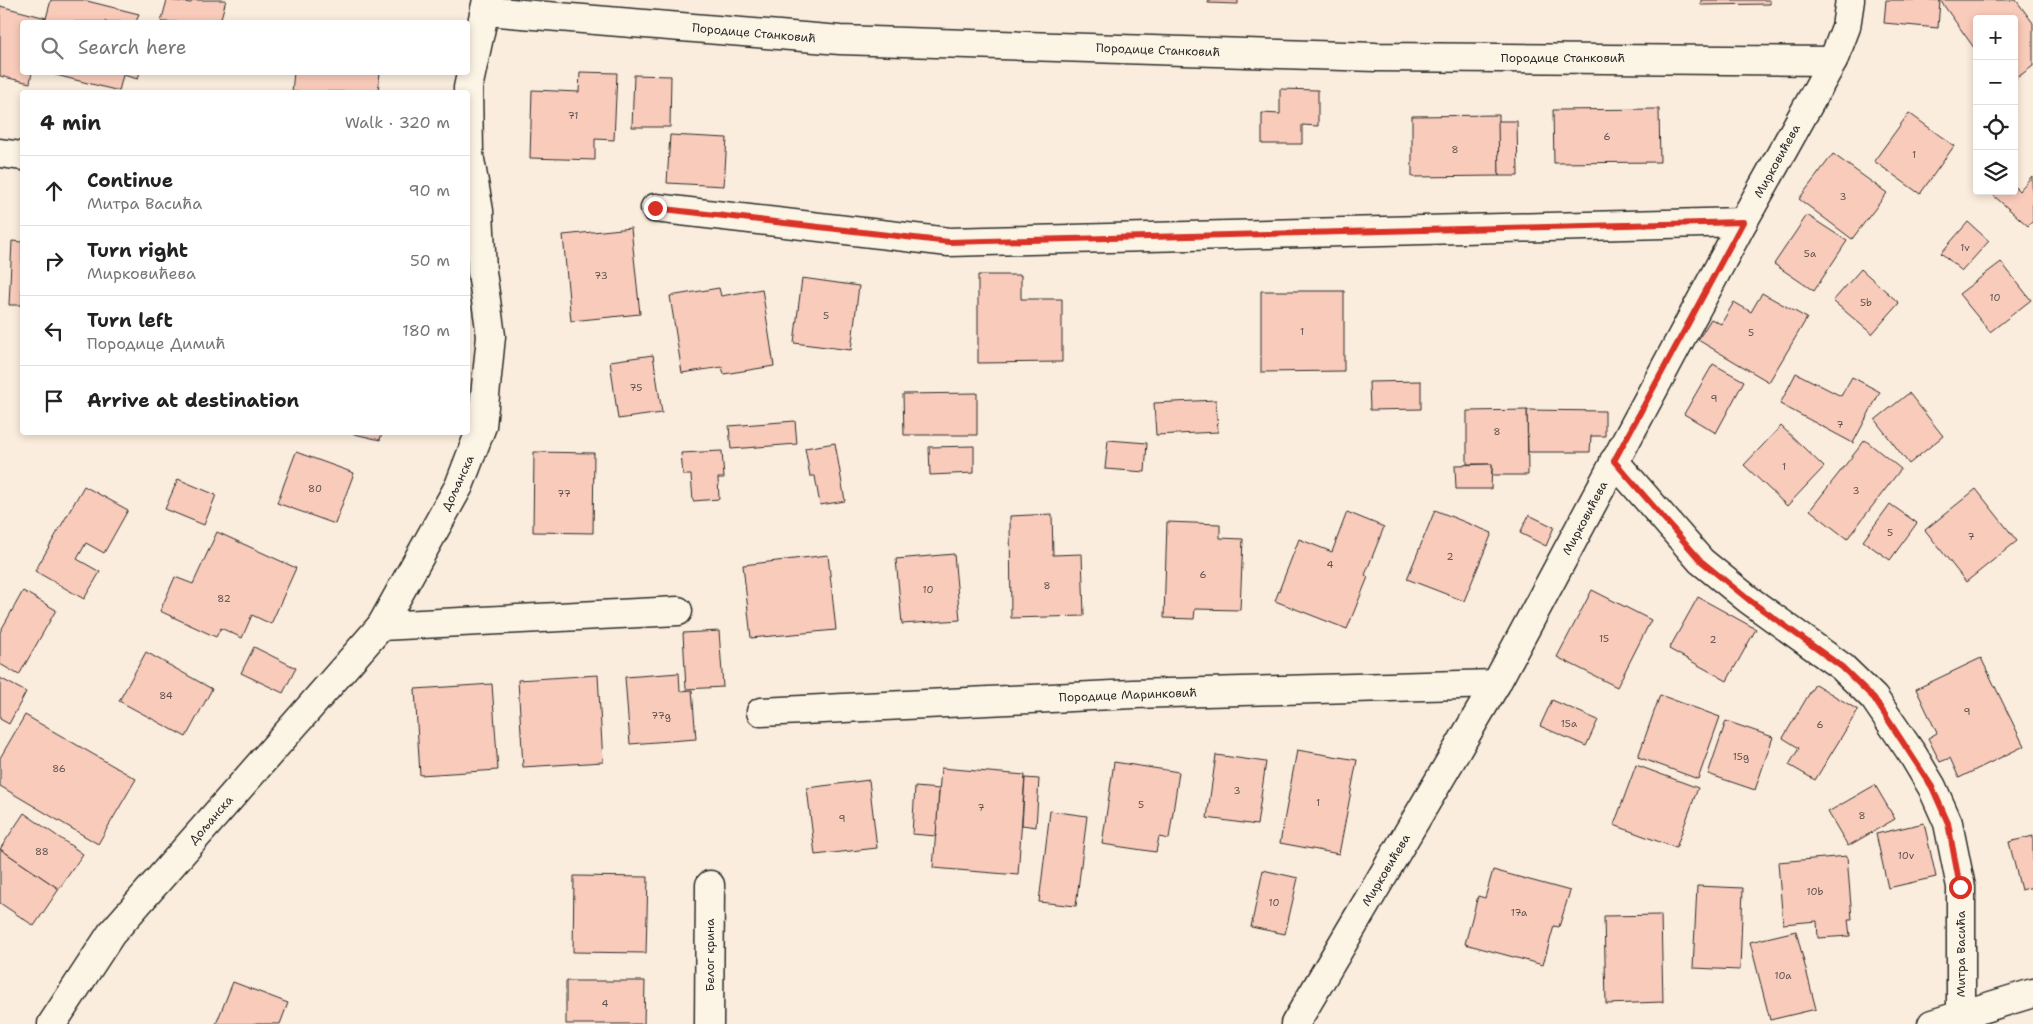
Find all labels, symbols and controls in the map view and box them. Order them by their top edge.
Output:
map controls [1973,15,2018,195]
button: + [1973,15,2018,60]
search box [20,20,470,75]
street label: Породице Станковић [691,20,817,46]
icon: search [38,34,66,62]
text: Search here [78,35,187,60]
street label: Породице Станковић [1096,40,1220,60]
street label: Породице Станковић [1501,50,1625,66]
button: − [1973,60,2018,105]
button: locate [1973,105,2018,150]
text: 4 min [40,109,101,137]
house number: 71 [568,109,578,122]
text: Walk · 320 m [345,112,450,133]
street label: Мирковићева [1750,121,1804,201]
house number: 6 [1604,130,1611,143]
house number: 8 [1452,143,1459,156]
house number: 1 [1912,148,1916,161]
button: layers [1973,150,2018,195]
text: Continue [87,168,173,193]
icon: ahead [40,177,68,205]
text: 90 m [409,180,450,201]
house number: 3 [1840,190,1847,203]
text: Митра Васића [87,193,202,214]
route end [644,197,667,220]
text: Turn right [87,238,188,263]
house number: 1v [1960,241,1970,254]
icon: right [40,247,68,275]
house number: 5a [1804,247,1817,260]
text: 50 m [410,250,450,271]
text: Мирковићева [87,263,196,284]
house number: 73 [594,269,608,282]
house number: 10 [1990,291,2000,304]
house number: 5b [1860,296,1872,309]
text: Turn left [87,308,173,333]
house number: 5 [823,309,829,322]
icon: left [40,317,68,345]
text: 180 m [402,320,450,341]
house number: 1 [1300,325,1304,338]
house number: 5 [1748,326,1754,339]
text: Породице Димић [87,333,226,354]
house number: 75 [630,381,642,394]
icon: arrive [40,387,68,415]
text: Arrive at destination [87,388,299,413]
house number: 9 [1711,392,1718,405]
house number: 7 [1837,418,1844,431]
house number: 8 [1494,425,1501,438]
street label: Дољанска [438,452,478,513]
house number: 1 [1782,460,1786,473]
street label: Мирковићева [1559,478,1611,558]
house number: 80 [308,482,322,495]
house number: 3 [1853,484,1860,497]
house number: 77 [557,487,571,500]
house number: 5 [1887,526,1893,539]
house number: 7 [1968,530,1975,543]
house number: 2 [1447,550,1454,563]
house number: 4 [1327,558,1334,571]
house number: 6 [1200,568,1207,581]
house number: 8 [1044,579,1051,592]
house number: 10 [923,583,933,596]
house number: 82 [217,592,231,605]
house number: 15 [1599,632,1609,645]
house number: 2 [1710,633,1717,646]
street label: Породице Маринковић [1059,685,1197,705]
house number: 84 [159,689,173,702]
house number: 9 [1964,705,1971,718]
house number: 77g [651,709,671,722]
house number: 15a [1561,717,1578,730]
house number: 6 [1817,718,1824,731]
house number: 15g [1733,750,1749,763]
house number: 86 [52,762,66,775]
house number: 3 [1234,784,1241,797]
street label: Дољанска [185,792,237,848]
house number: 1 [1316,796,1320,809]
house number: 5 [1138,798,1144,811]
house number: 7 [978,801,985,814]
house number: 8 [1859,809,1866,822]
house number: 9 [839,812,846,825]
street label: Мирковићева [1358,830,1414,909]
house number: 88 [35,845,49,858]
house number: 10v [1898,849,1915,862]
route start [1949,876,1972,899]
house number: 10b [1807,885,1824,898]
house number: 10 [1269,896,1279,909]
house number: 17a [1511,906,1528,919]
street label: Митра Васића [1953,910,1969,997]
street label: Белог крина [702,918,718,992]
house number: 10a [1775,969,1792,982]
house number: 4 [602,997,609,1010]

